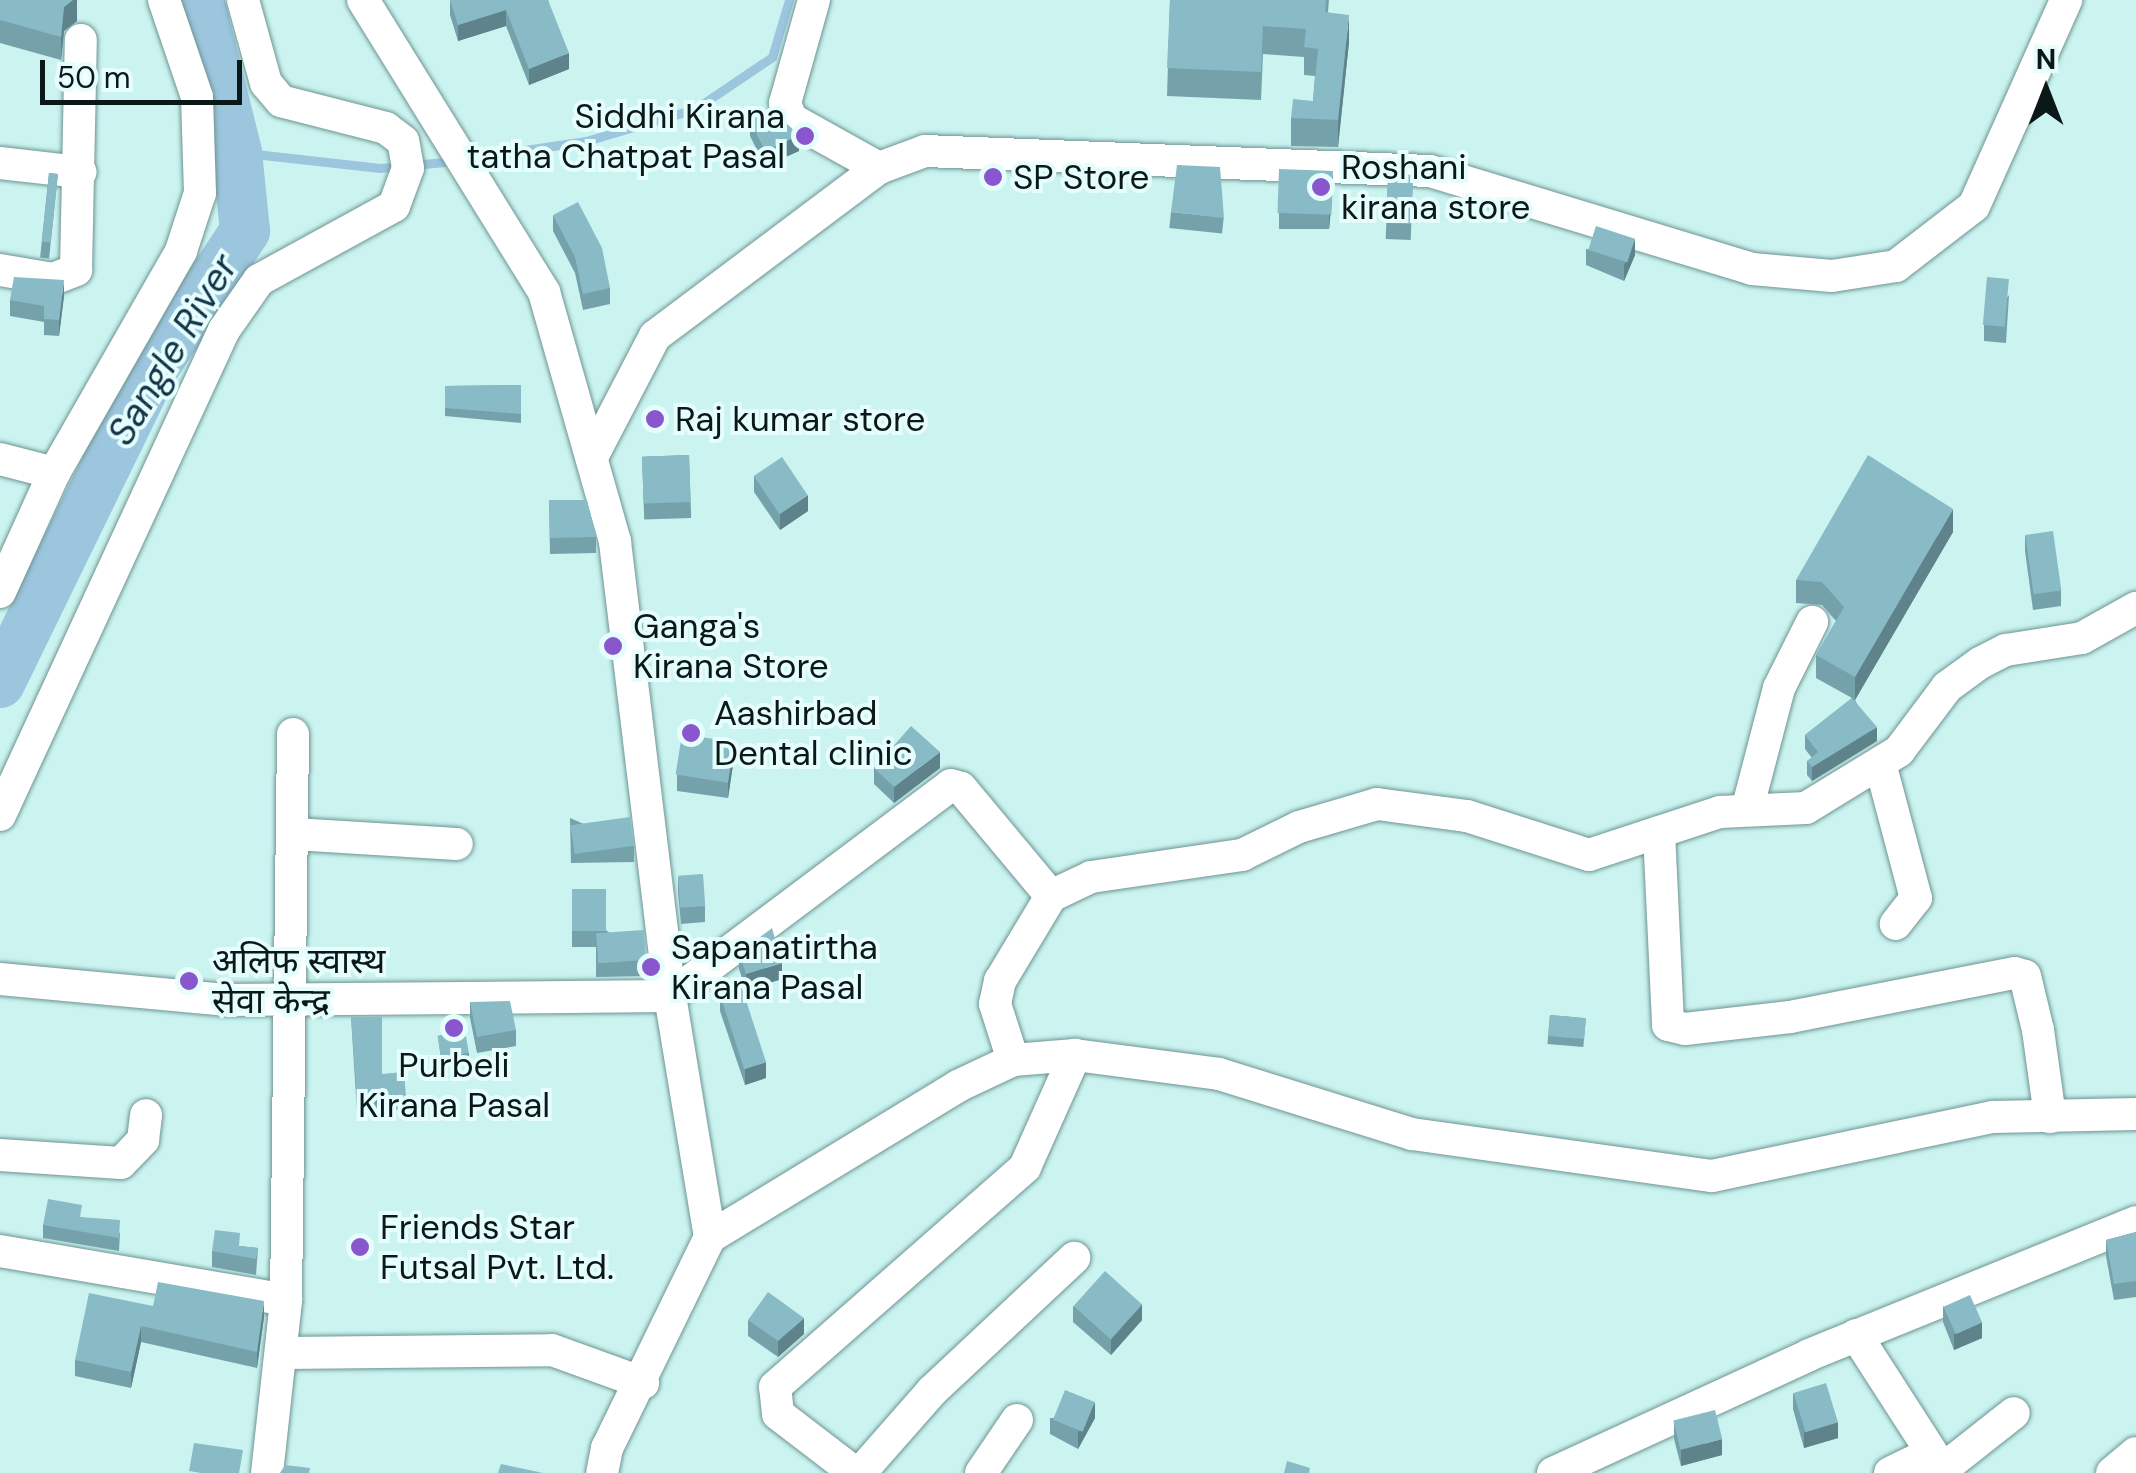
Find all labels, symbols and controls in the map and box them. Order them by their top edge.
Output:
scale bar [45,40,248,102]
north arrow [1996,40,2096,140]
text: N [2036,41,2056,78]
text: 50 m [57,58,131,97]
place label: Siddhi Kirana tatha Chatpat Pasal [467,95,785,177]
marker: Siddhi Kirana tatha Chatpat Pasal [794,125,816,147]
place label: Roshani kirana store [1341,146,1530,228]
place label: SP Store [1013,156,1149,198]
marker: SP Store [982,166,1004,188]
marker: Roshani kirana store [1310,176,1332,198]
water label: Sangle River [98,246,248,454]
place label: Raj kumar store [675,398,925,440]
marker: Raj kumar store [644,408,666,430]
place label: Ganga's Kirana Store [633,605,829,687]
marker: Ganga's Kirana Store [602,635,624,657]
place label: Aashirbad Dental clinic [714,692,913,774]
marker: Aashirbad Dental clinic [678,720,704,746]
place label: Sapanatirtha Kirana Pasal [671,926,878,1008]
place label: अलिफ स्वास्थ सेवा केन्द्र [212,940,385,1022]
marker: Sapanatirtha Kirana Pasal [640,956,662,978]
marker: अलिफ स्वास्थ सेवा केन्द्र [176,968,202,994]
marker: Purbeli Kirana Pasal [443,1017,465,1039]
place label: Purbeli Kirana Pasal [358,1044,550,1126]
place label: Friends Star Futsal Pvt. Ltd. [380,1206,614,1288]
marker: Friends Star Futsal Pvt. Ltd. [349,1236,371,1258]

